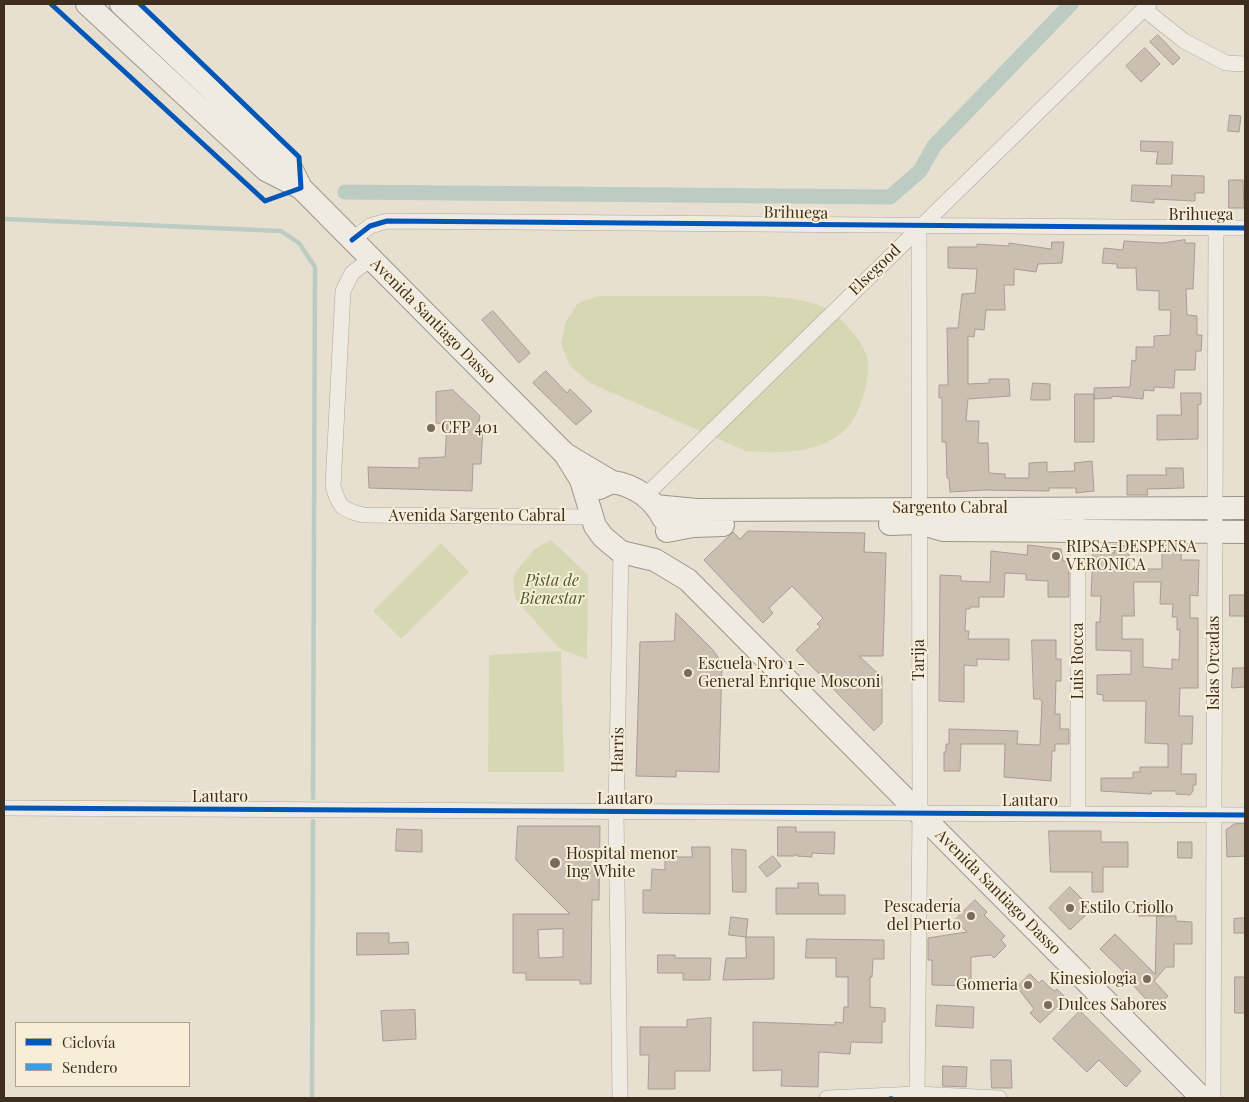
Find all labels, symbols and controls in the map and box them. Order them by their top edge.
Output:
street label: Brihuega [763,203,829,223]
street label: Brihuega [1169,205,1233,225]
street label: Elsegood [845,241,905,299]
street label: Avenida Santiago Dasso [366,254,500,388]
place label: CFP 401 [441,418,498,438]
marker: CFP 401 [425,422,437,434]
street label: Sargento Cabral [892,498,1008,518]
street label: Avenida Sargento Cabral [388,506,566,526]
place label: RIPSA-DESPENSA VERONICA [1066,537,1197,575]
marker: RIPSA-DESPENSA VERONICA [1050,550,1062,562]
park label: Pista de Bienestar [520,571,584,609]
street label: Islas Orcadas [1204,616,1224,710]
street label: Luis Rocca [1068,622,1088,700]
street label: Tarija [909,639,929,681]
place label: Escuela Nro 1 - General Enrique Mosconi [698,654,880,692]
marker: Escuela Nro 1 - General Enrique Mosconi [682,667,694,679]
street label: Harris [608,727,628,773]
street label: Lautaro [192,787,248,807]
street label: Lautaro [597,789,653,809]
street label: Lautaro [1002,791,1058,811]
street label: Avenida Santiago Dasso [931,825,1065,959]
place label: Hospital menor Ing White [566,844,678,882]
marker: Hospital menor Ing White [548,856,562,870]
place label: Pescadería del Puerto [884,897,961,935]
place label: Estilo Criollo [1080,898,1174,918]
marker: Estilo Criollo [1064,902,1076,914]
marker: Pescadería del Puerto [965,910,977,922]
place label: Kinesiologia [1049,969,1137,989]
marker: Kinesiologia [1141,973,1153,985]
place label: Gomeria [956,975,1018,995]
marker: Gomeria [1022,979,1034,991]
place label: Dulces Sabores [1058,995,1167,1015]
marker: Dulces Sabores [1042,999,1054,1011]
legend [15,1022,190,1087]
text: Ciclovía [62,1032,115,1052]
text: Sendero [62,1057,118,1077]

